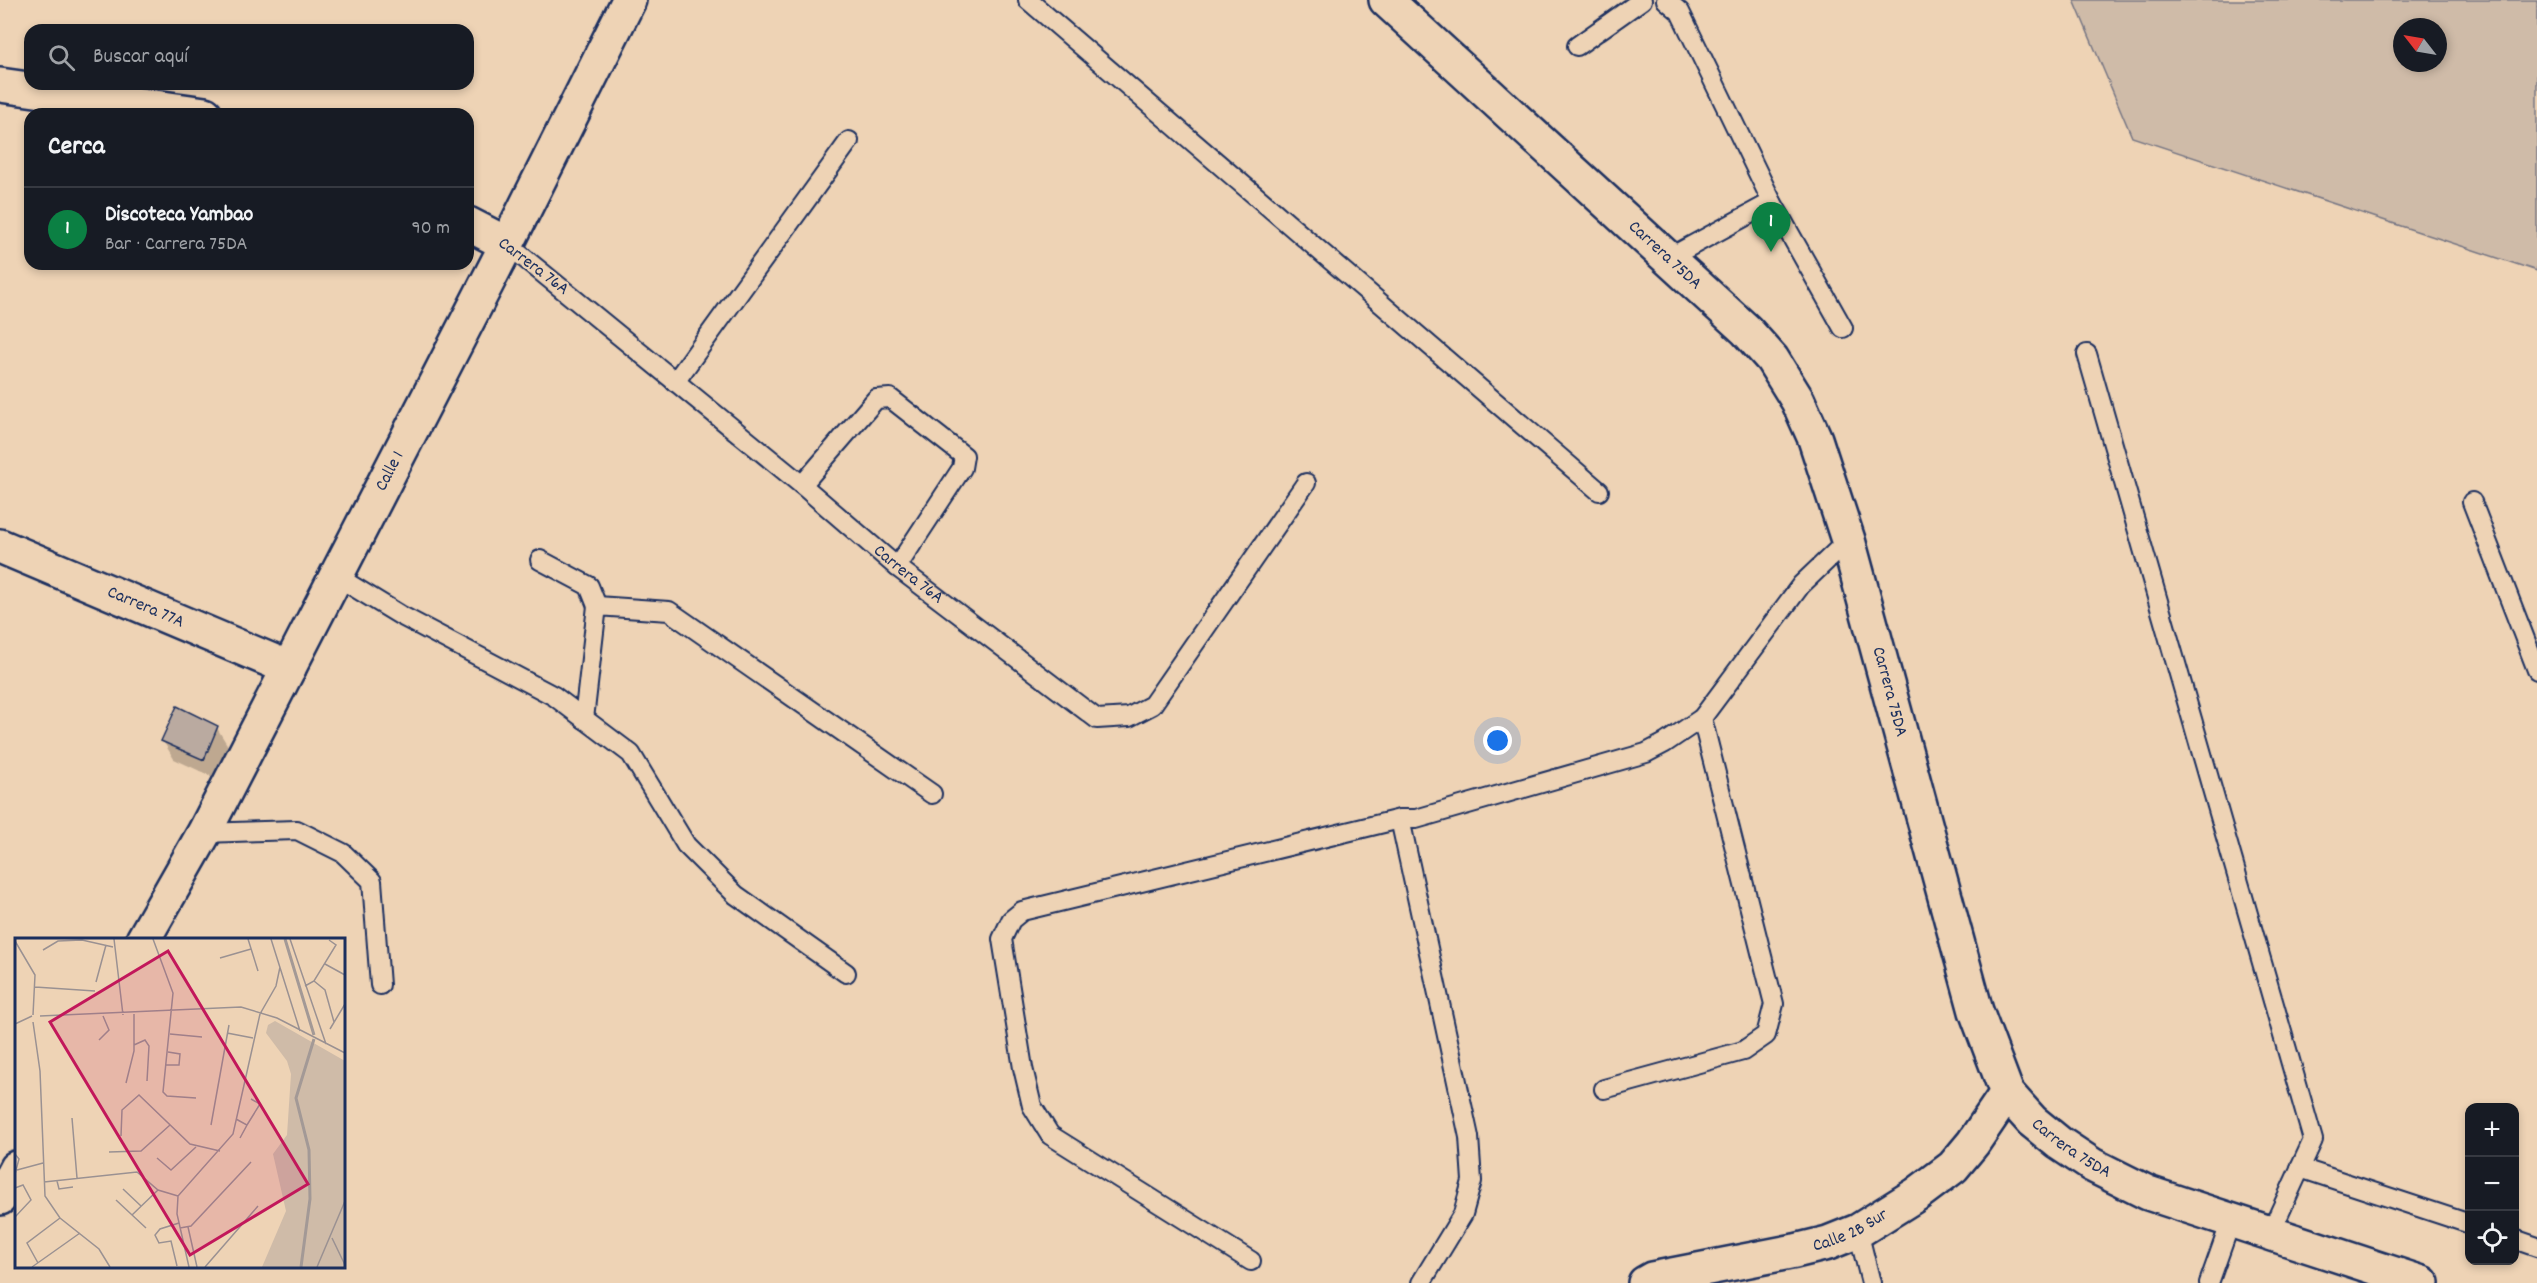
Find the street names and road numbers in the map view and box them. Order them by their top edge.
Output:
street label: Carrera 75DA [1622,215,1707,296]
street label: Carrera 76A [492,232,574,302]
street label: Calle 1 [369,447,411,496]
street label: Carrera 76A [868,539,949,611]
street label: Carrera 77A [103,580,188,635]
street label: Carrera 75DA [1865,644,1913,740]
street label: Carrera 75DA [2026,1113,2115,1185]
street label: Calle 2B Sur [1810,1202,1893,1259]

